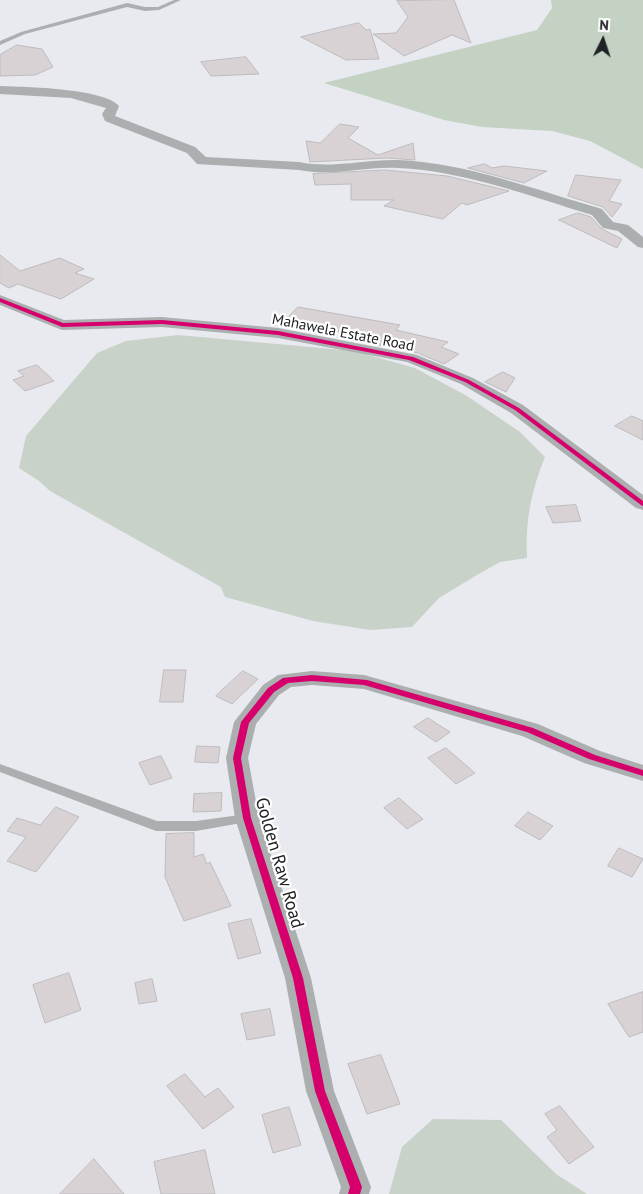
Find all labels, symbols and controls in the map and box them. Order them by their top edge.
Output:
north arrow [578,15,628,65]
text: N [599,16,609,34]
street label: Mahawela Estate Road [270,310,416,356]
street label: Golden Raw Road [250,795,308,931]

